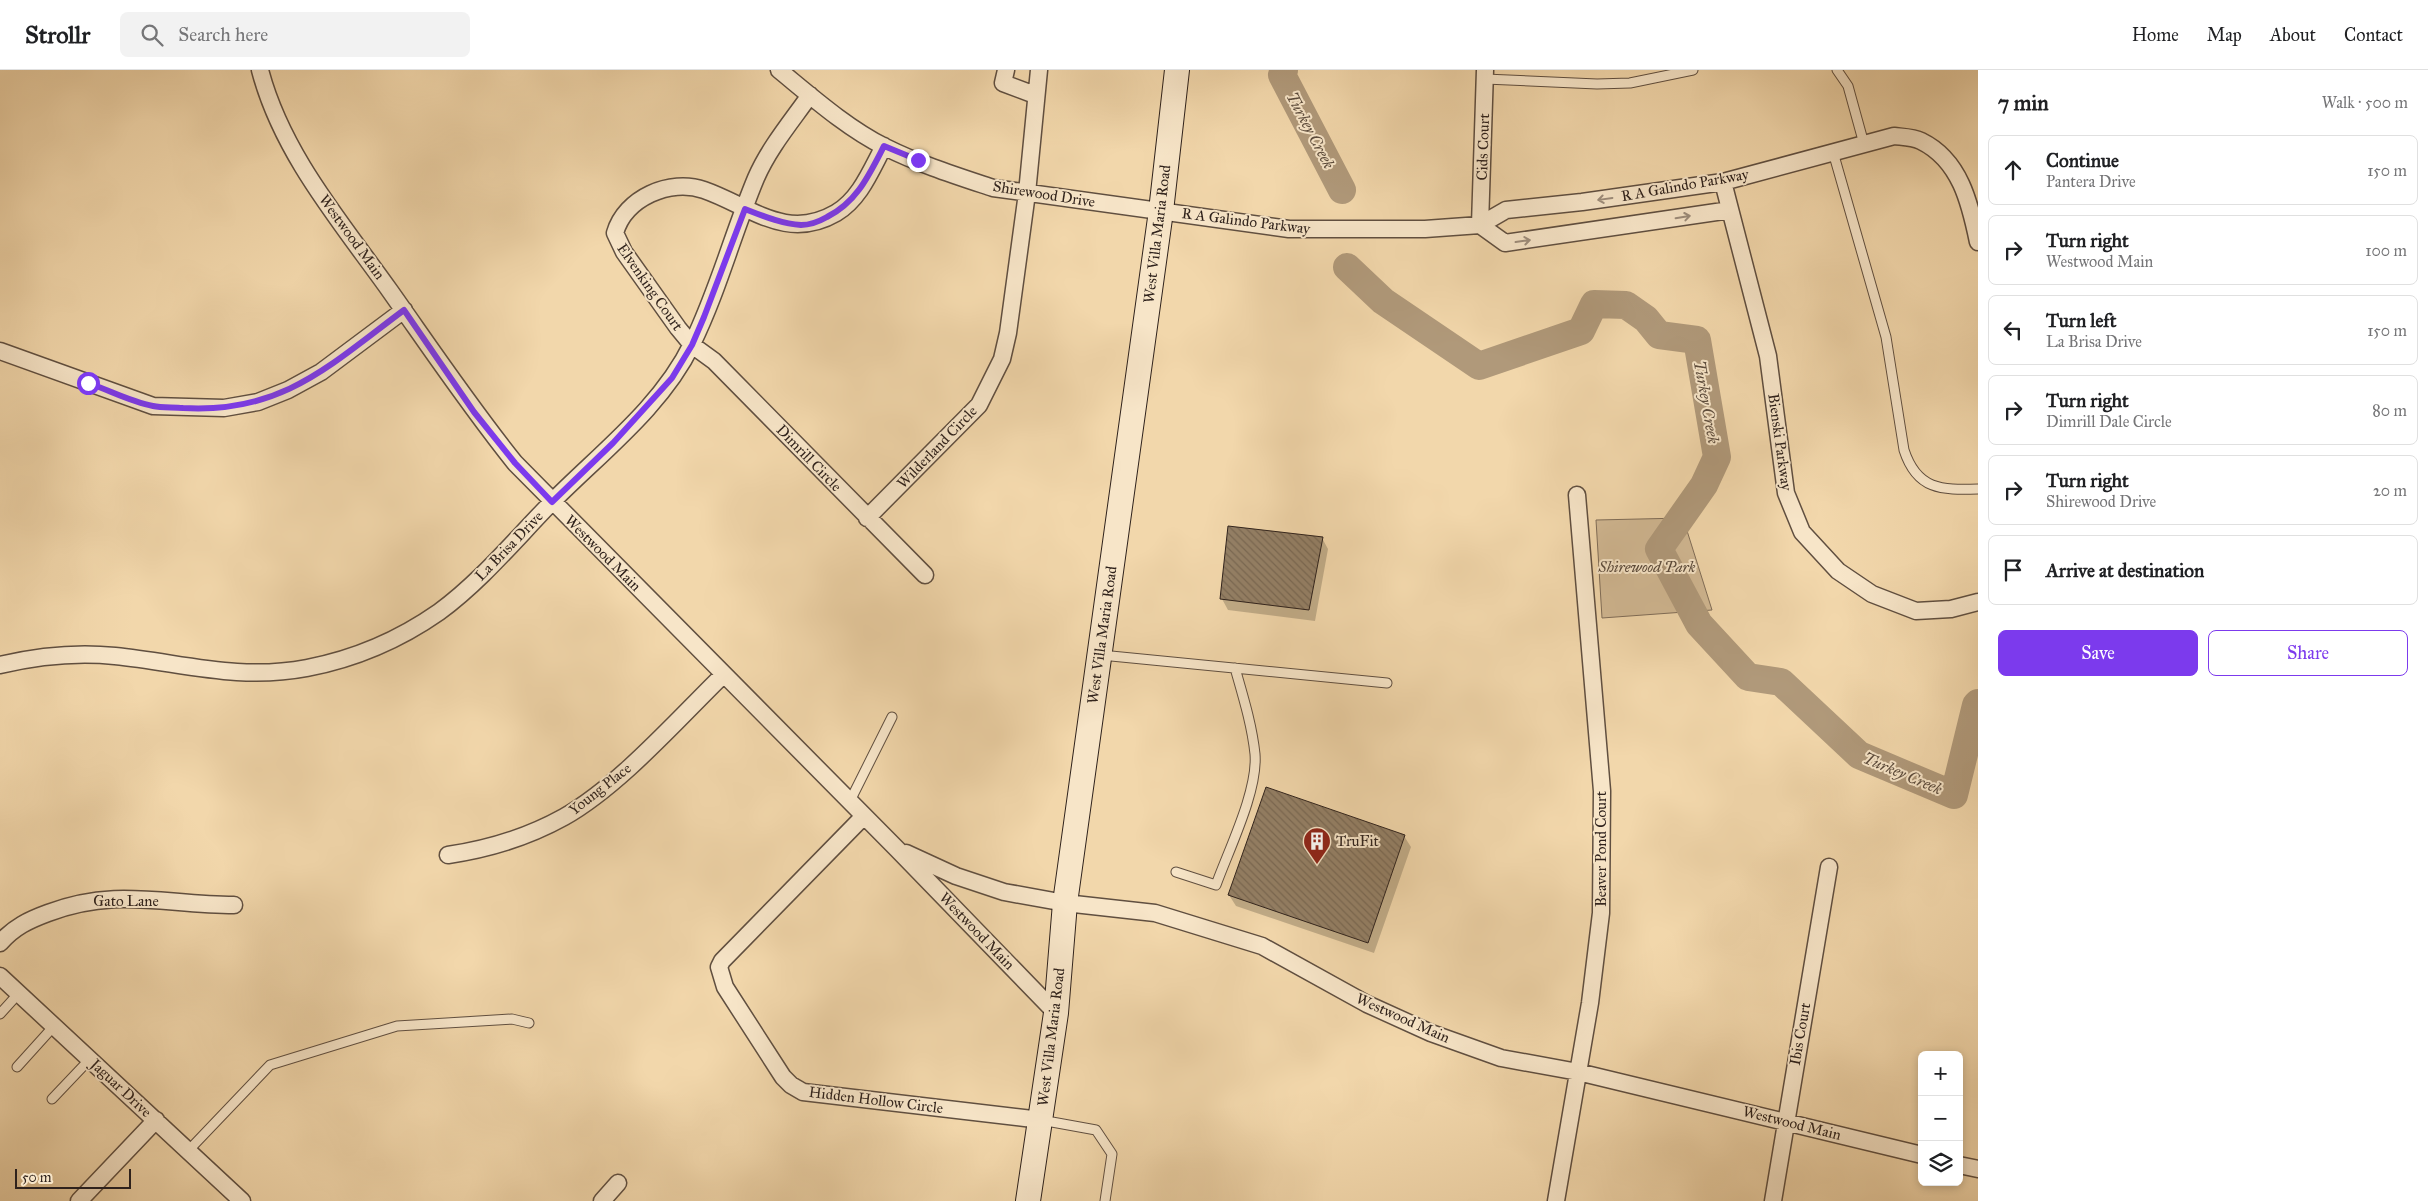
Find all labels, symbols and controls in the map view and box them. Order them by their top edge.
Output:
search box [120,12,470,57]
text: Strollr [25,20,90,50]
icon: search [138,21,166,49]
text: Search here [178,23,268,46]
text: Home [2132,24,2179,46]
text: Map [2207,24,2242,46]
text: About [2270,24,2316,46]
text: Contact [2344,24,2403,46]
water label: Turkey Creek [1282,89,1339,172]
text: 7 min [1998,90,2049,116]
text: Walk · 500 m [2322,93,2408,112]
street label: Cids Court [1473,112,1493,181]
route end [907,149,930,172]
text: Continue [2046,149,2119,172]
icon: ahead [1999,156,2027,184]
text: 150 m [2367,161,2407,180]
street label: West Villa Maria Road [1140,163,1174,304]
street label: R A Galindo Parkway [1620,165,1751,205]
text: Pantera Drive [2046,172,2136,191]
street label: Shirewood Drive [992,177,1096,211]
street label: Westwood Main [315,191,389,283]
one-way arrow [1597,194,1613,204]
street label: R A Galindo Parkway [1181,204,1312,238]
one-way arrow [1675,212,1691,222]
text: Turn right [2046,229,2129,252]
one-way arrow [1514,235,1530,245]
icon: right [1999,236,2027,264]
street label: Elvenking Court [613,240,687,335]
text: 100 m [2365,241,2407,260]
text: Westwood Main [2046,252,2153,271]
text: Turn left [2046,309,2116,332]
icon: left [1999,316,2027,344]
text: 150 m [2367,321,2407,340]
text: La Brisa Drive [2046,332,2142,351]
water label: Turkey Creek [1690,359,1723,445]
route start [77,372,100,395]
text: Turn right [2046,389,2129,412]
street label: Bienski Parkway [1764,392,1796,493]
icon: right [1999,396,2027,424]
text: 80 m [2372,401,2407,420]
street label: Wilderland Circle [893,402,981,492]
text: Dimrill Dale Circle [2046,412,2172,431]
street label: Dimrill Circle [773,421,845,495]
text: Turn right [2046,469,2129,492]
icon: right [1999,476,2027,504]
text: 20 m [2373,481,2407,500]
text: Shirewood Drive [2046,492,2156,511]
street label: La Brisa Drive [471,507,547,585]
street label: Westwood Main [561,511,645,595]
icon: arrive [1999,556,2027,584]
park label: Shirewood Park [1597,558,1696,576]
text: Arrive at destination [2046,559,2204,582]
street label: West Villa Maria Road [1083,564,1121,705]
button: Save [1998,630,2198,676]
button: Share [2208,630,2408,676]
water label: Turkey Creek [1860,748,1945,799]
street label: Young Place [565,759,635,819]
street label: Beaver Pond Court [1592,790,1610,907]
building icon: TruFit [1302,826,1332,865]
place label: TruFit [1336,832,1379,850]
street label: Westwood Main [936,889,1018,973]
street label: Gato Lane [93,892,159,910]
street label: West Villa Maria Road [1034,966,1068,1107]
street label: Westwood Main [1353,989,1453,1047]
street label: Ibis Court [1786,1001,1814,1067]
map controls [1918,1051,1963,1186]
button: + [1918,1051,1963,1096]
street label: Jaguar Drive [85,1054,155,1122]
street label: Hidden Hollow Circle [808,1083,944,1117]
button: − [1918,1096,1963,1141]
street label: Westwood Main [1741,1102,1843,1144]
button: layers [1918,1141,1963,1186]
scale bar [15,1166,131,1189]
text: 50 m [22,1169,51,1186]

